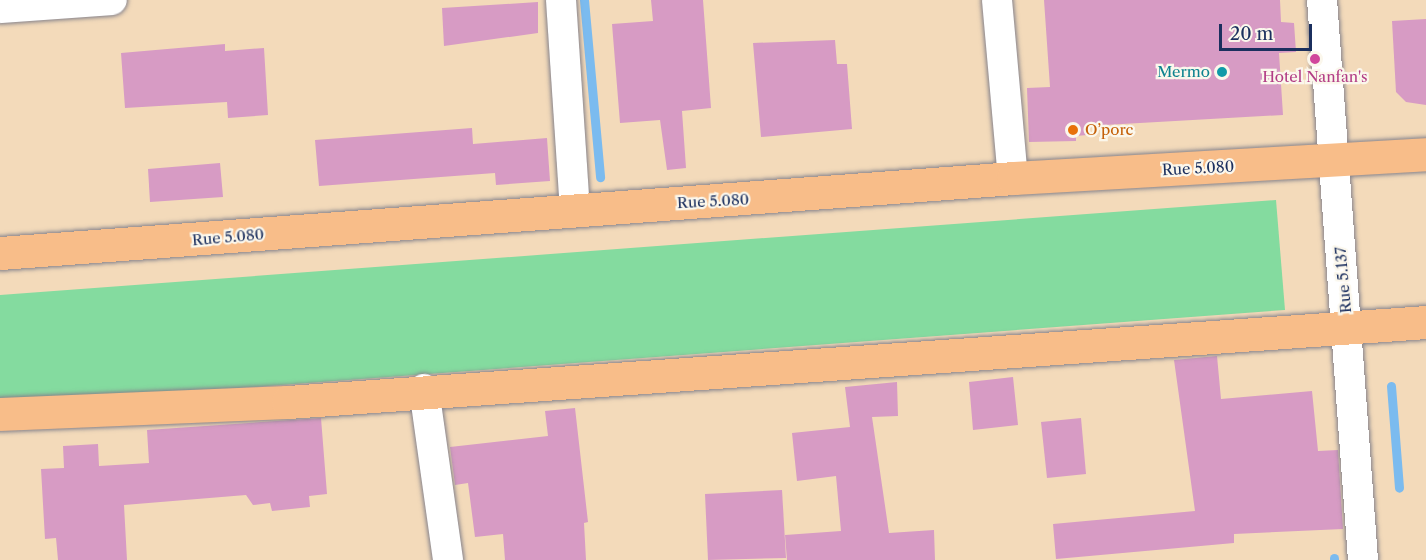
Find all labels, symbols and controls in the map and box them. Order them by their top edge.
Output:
scale bar [1222,12,1315,50]
text: 20 m [1230,23,1273,45]
marker: Hotel Nanfan's [1308,52,1322,66]
place label: Mermo [1157,63,1210,81]
marker: Mermo [1215,65,1229,79]
place label: Hotel Nanfan's [1262,68,1368,86]
place label: O’porc [1085,121,1133,139]
marker: O’porc [1066,123,1080,137]
street label: Rue 5.080 [1161,157,1235,179]
street label: Rue 5.080 [676,190,750,212]
street label: Rue 5.080 [191,225,265,249]
street label: Rue 5.137 [1331,246,1355,314]

